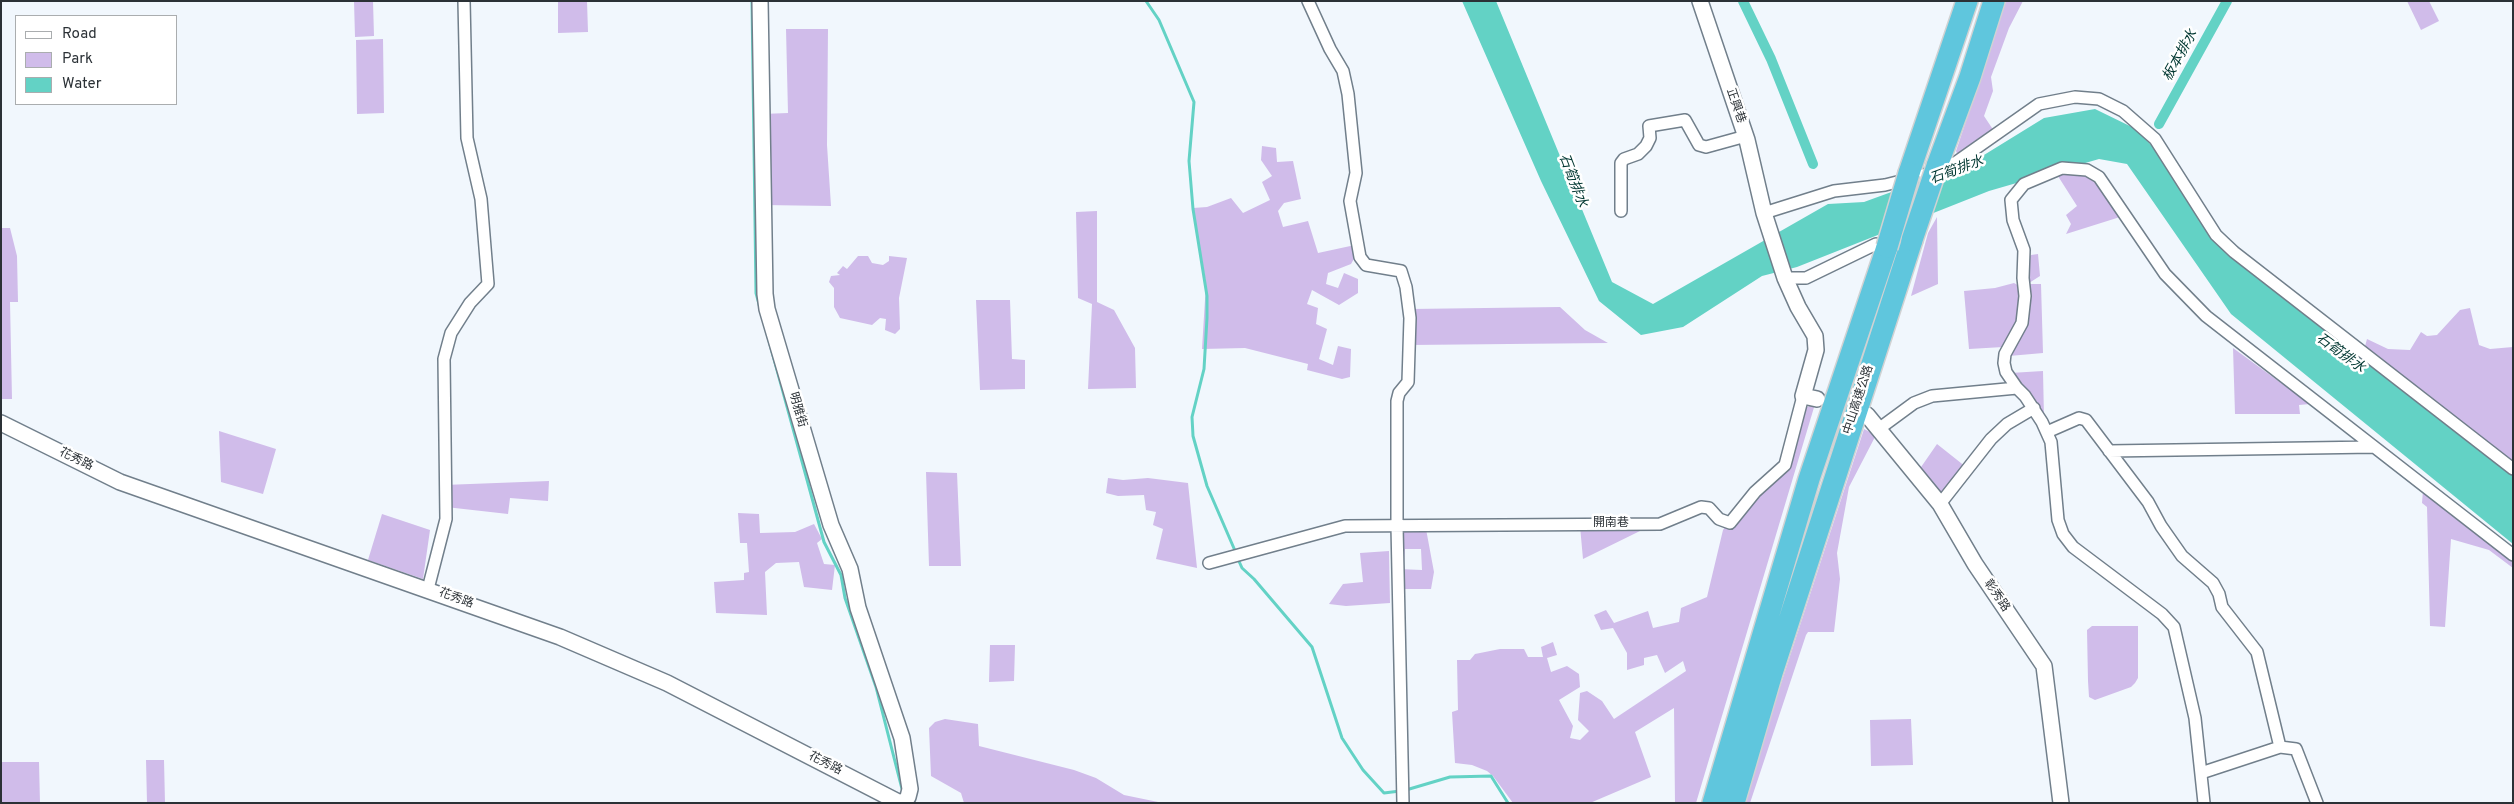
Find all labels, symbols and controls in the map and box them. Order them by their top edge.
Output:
legend [15,15,178,105]
text: Road [62,25,97,44]
water label: 板本排水 [2160,27,2202,85]
text: Park [62,50,93,69]
text: Water [62,75,101,94]
street label: 正興巷 [1722,87,1748,125]
water label: 石筍排水 [1554,152,1590,210]
water label: 石筍排水 [1928,154,1986,188]
water label: 石筍排水 [2312,331,2368,377]
street label: 中山高速公路 [1841,364,1877,436]
street label: 明雅街 [785,391,809,429]
street label: 花秀路 [57,446,95,474]
street label: 開南巷 [1593,517,1629,531]
street label: 彰秀路 [1980,577,2012,615]
street label: 花秀路 [437,586,475,612]
street label: 花秀路 [806,749,844,779]

